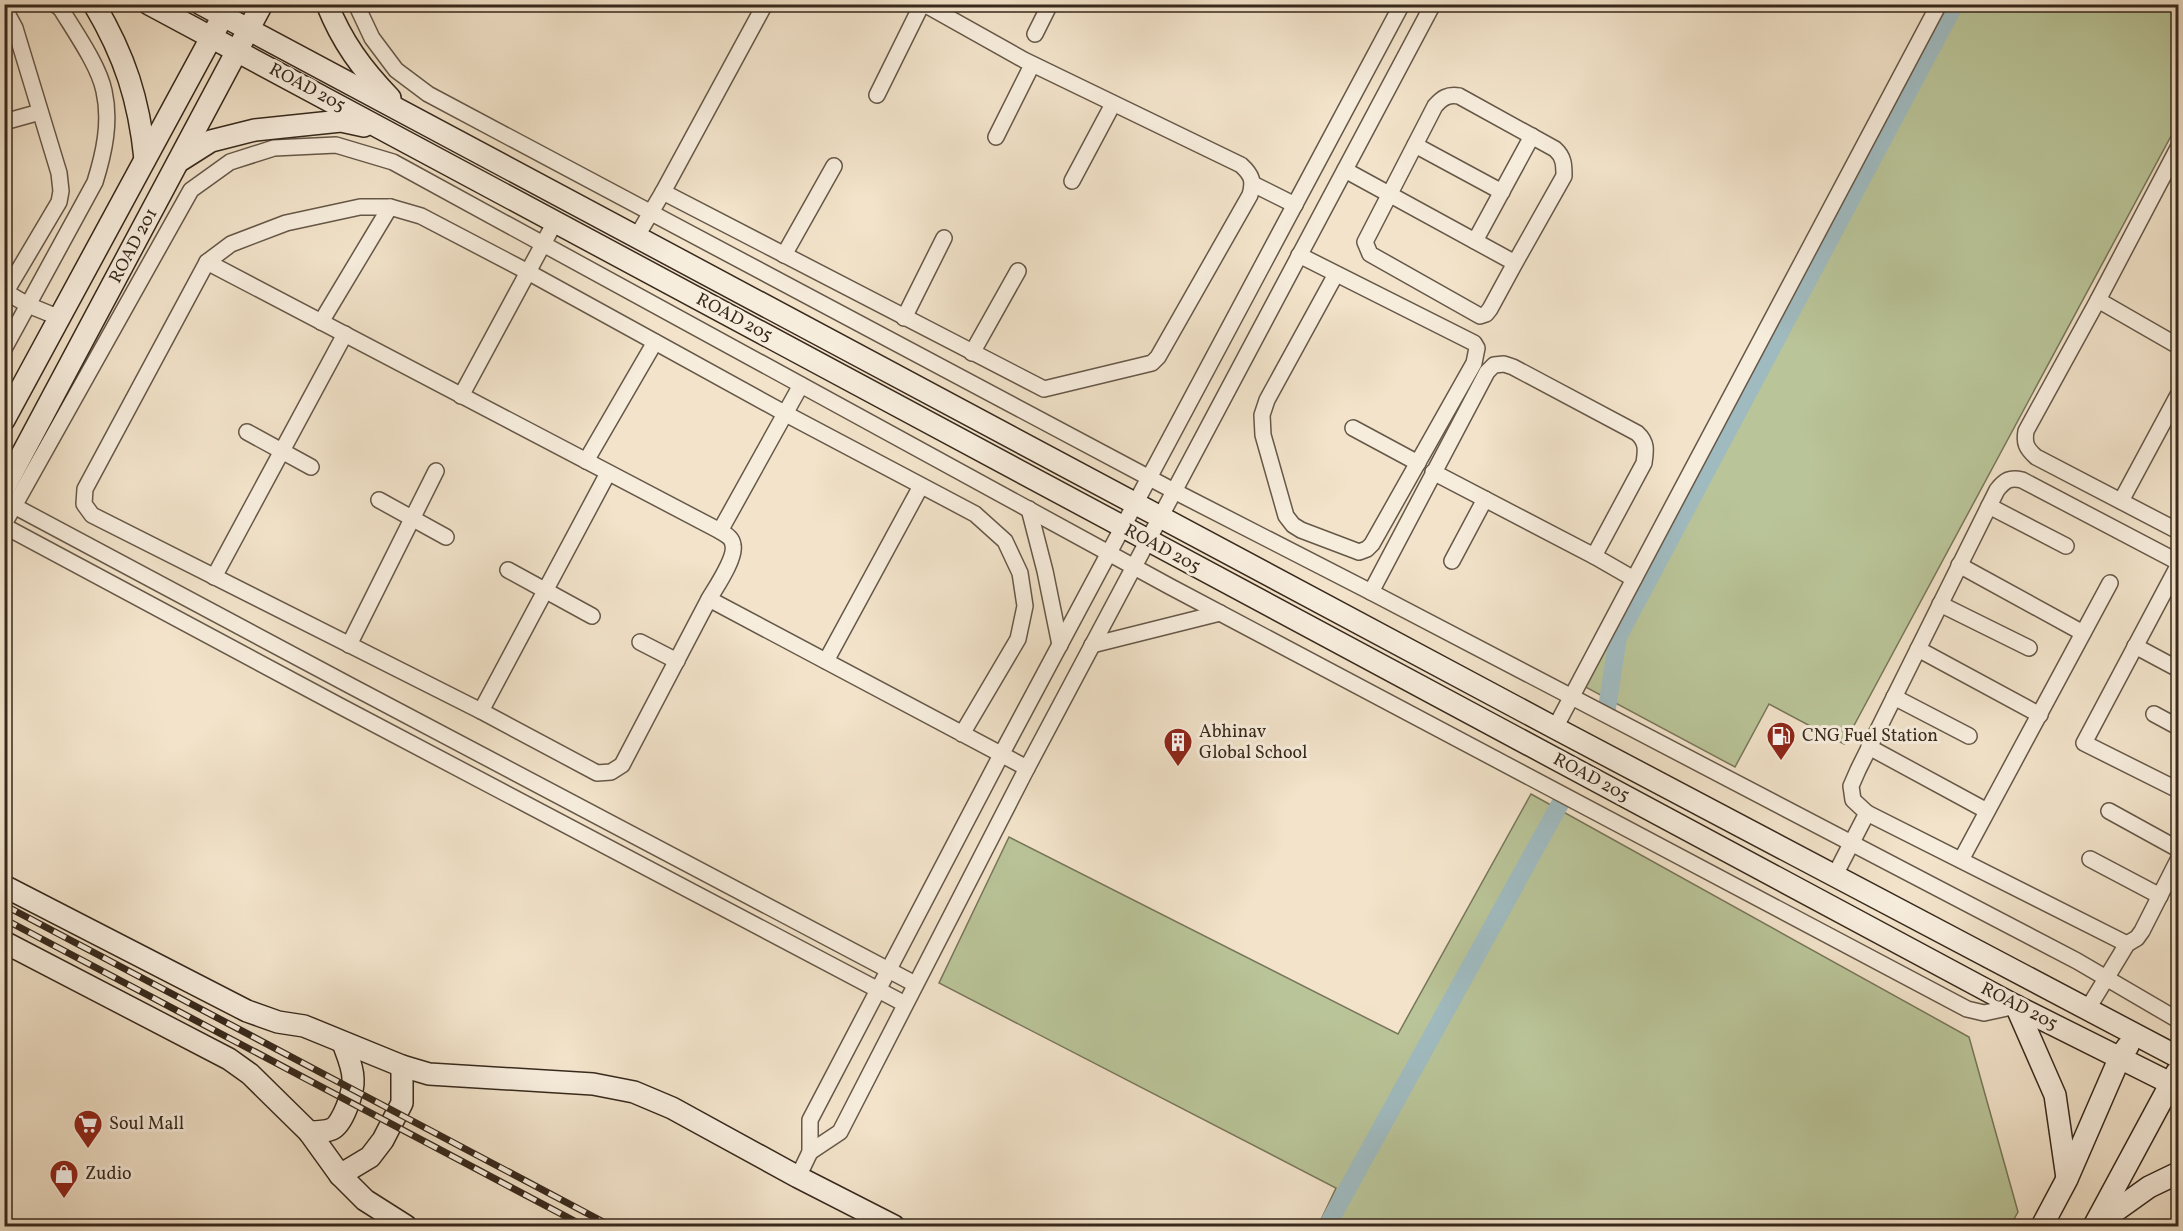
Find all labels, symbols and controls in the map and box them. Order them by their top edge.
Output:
street label: ROAD 205 [264,57,350,119]
street label: ROAD 201 [104,204,164,288]
street label: ROAD 205 [691,287,777,349]
street label: ROAD 205 [1119,518,1205,580]
place label: Abhinav Global School [1199,720,1307,766]
fuel station icon: CNG Fuel Station [1765,720,1797,762]
place label: CNG Fuel Station [1802,724,1938,749]
building icon: Abhinav Global School [1162,726,1194,768]
street label: ROAD 205 [1548,747,1634,809]
street label: ROAD 205 [1976,977,2062,1037]
supermarket icon: Soul Mall [72,1108,104,1150]
place label: Soul Mall [109,1112,184,1137]
shop icon: Zudio [48,1158,80,1200]
place label: Zudio [85,1162,132,1187]

